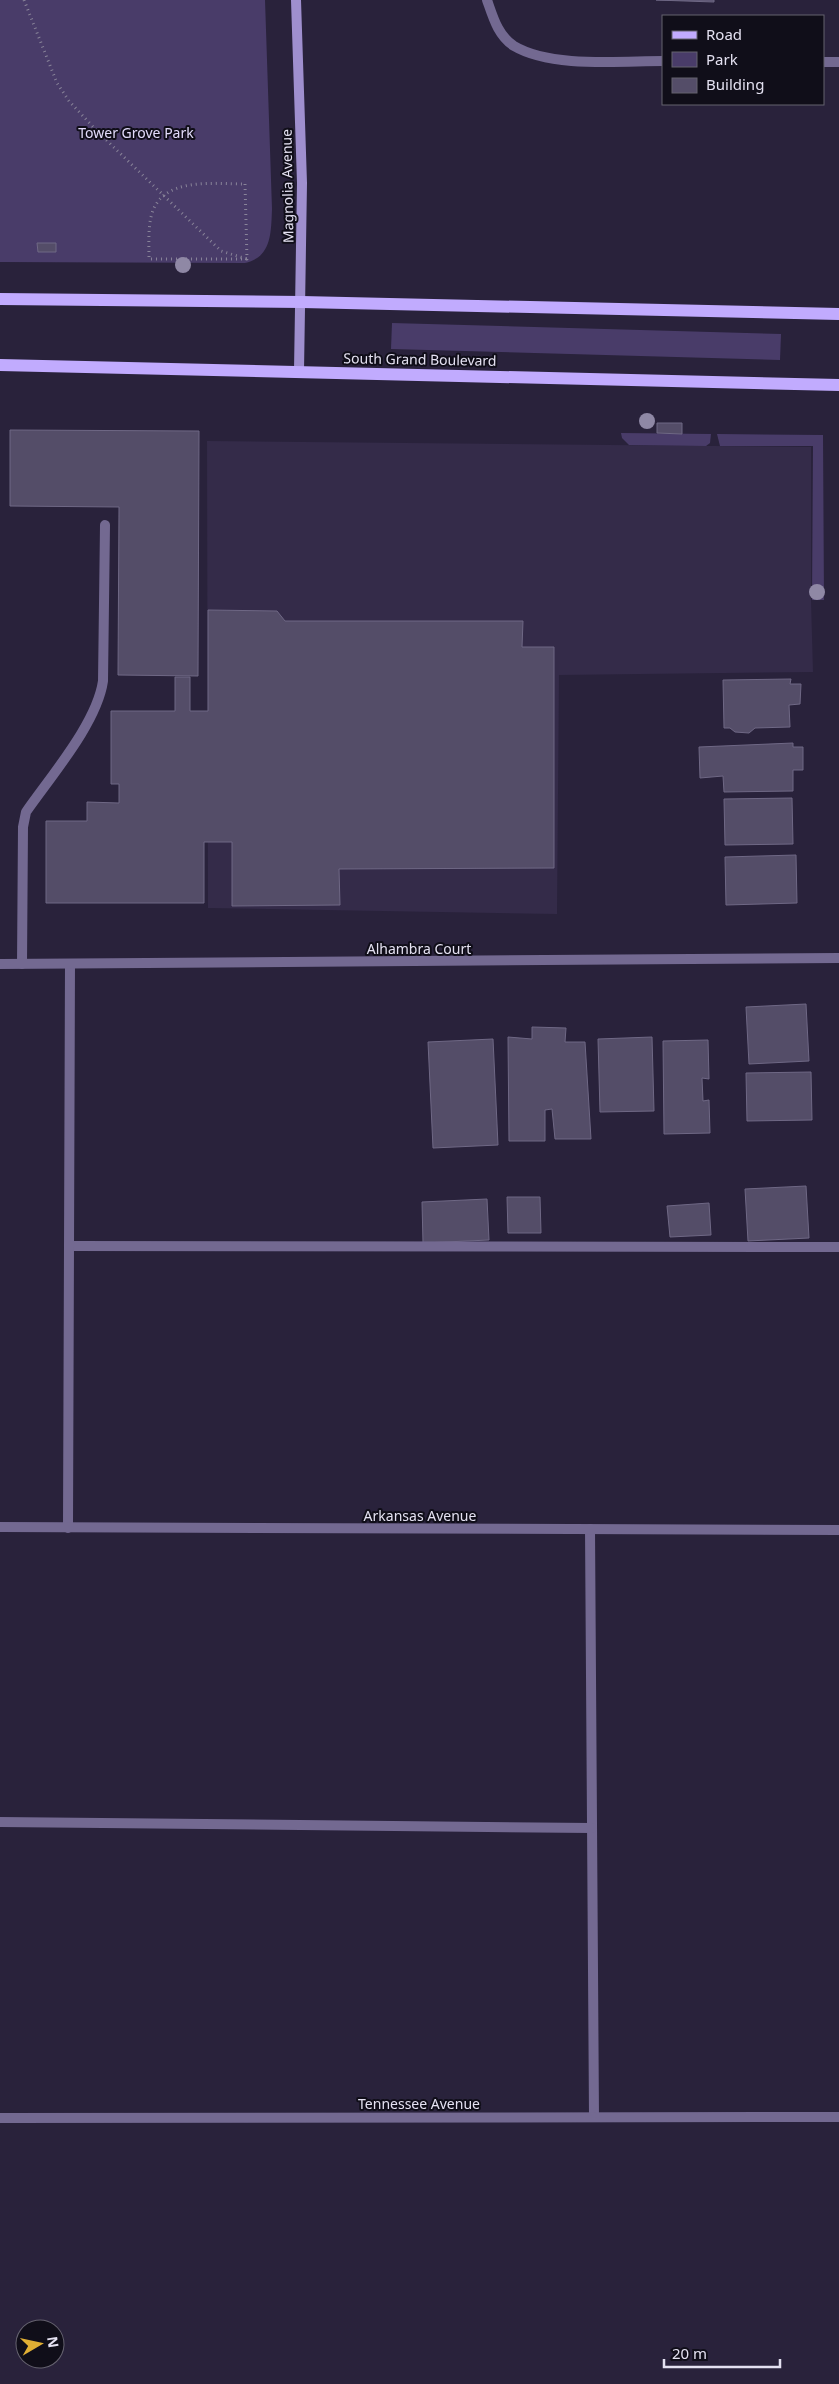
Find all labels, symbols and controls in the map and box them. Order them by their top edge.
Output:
legend [662,15,824,105]
text: Road [706,24,742,44]
text: Park [706,49,738,69]
text: Building [706,74,764,94]
park label: Tower Grove Park [78,123,194,142]
street label: Magnolia Avenue [277,129,297,243]
street label: South Grand Boulevard [343,348,497,370]
street label: Alhambra Court [367,939,471,958]
street label: Arkansas Avenue [364,1506,476,1525]
street label: Tennessee Avenue [358,2094,480,2113]
north arrow [15,2319,65,2369]
text: N [43,2335,64,2349]
scale bar [664,2336,780,2368]
text: 20 m [672,2343,707,2363]

